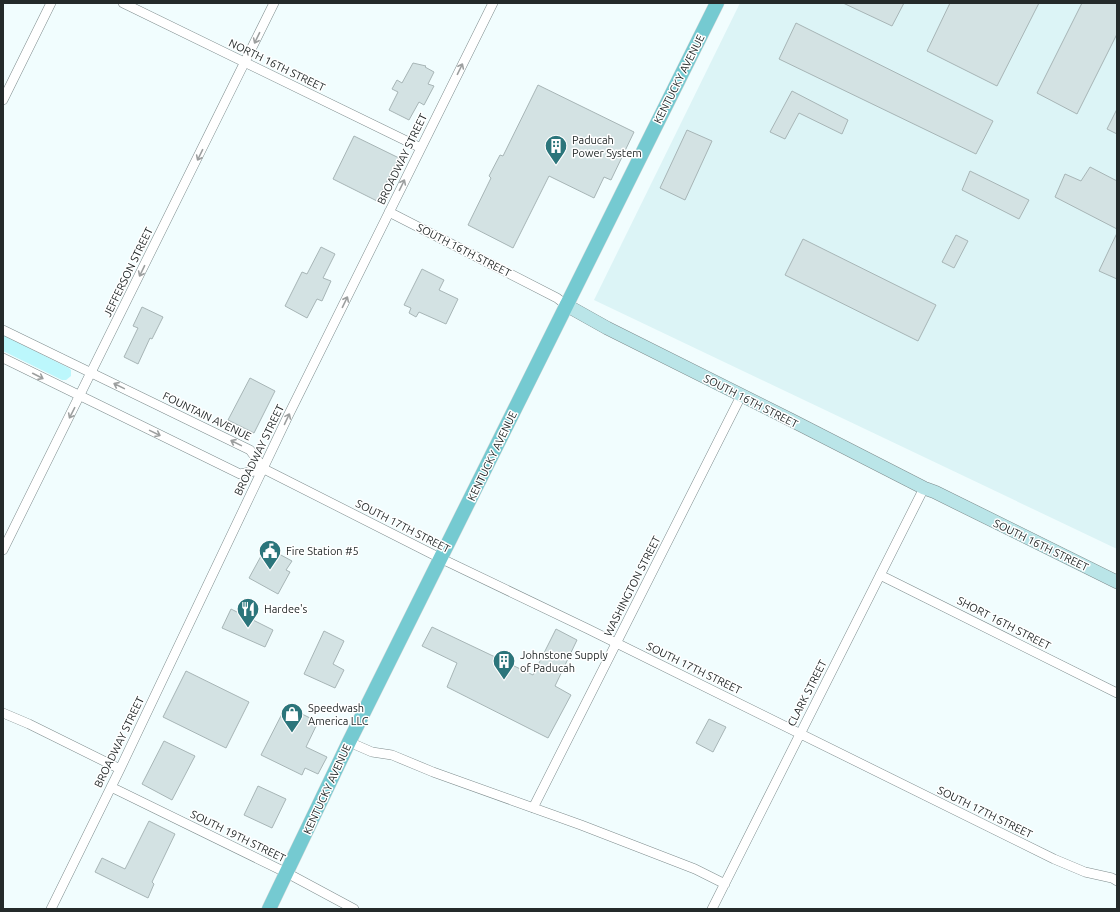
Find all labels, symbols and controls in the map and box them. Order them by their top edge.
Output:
one-way arrow [253,32,260,44]
street label: KENTUCKY AVENUE [651,33,707,125]
street label: NORTH 16TH STREET [227,36,327,94]
one-way arrow [457,63,464,75]
street label: BROADWAY STREET [375,112,429,206]
building icon: Paducah Power System [543,133,569,166]
place label: Paducah Power System [572,134,642,159]
one-way arrow [195,148,203,160]
one-way arrow [399,180,407,192]
street label: SOUTH 16TH STREET [415,221,513,279]
street label: JEFFERSON STREET [101,225,155,319]
one-way arrow [138,265,145,277]
one-way arrow [342,296,349,308]
street label: SOUTH 16TH STREET [702,372,800,430]
one-way arrow [32,373,44,380]
one-way arrow [113,382,125,389]
street label: FOUNTAIN AVENUE [161,389,253,443]
street label: BROADWAY STREET [232,403,286,497]
one-way arrow [68,407,75,419]
street label: KENTUCKY AVENUE [465,409,519,503]
one-way arrow [284,413,291,425]
one-way arrow [148,430,160,437]
one-way arrow [230,439,242,446]
street label: SOUTH 17TH STREET [354,497,452,555]
street label: SOUTH 16TH STREET [992,517,1090,573]
street label: WASHINGTON STREET [602,534,662,638]
public building icon: Fire Station #5 [257,538,283,571]
place label: Fire Station #5 [286,545,359,557]
street label: SHORT 16TH STREET [955,594,1053,652]
restaurant icon: Hardee's [235,596,261,629]
place label: Hardee's [264,603,308,615]
street label: SOUTH 17TH STREET [645,640,743,696]
building icon: Johnstone Supply of Paducah [491,648,517,681]
place label: Johnstone Supply of Paducah [520,649,609,674]
street label: CLARK STREET [785,658,829,728]
street label: BROADWAY STREET [92,695,146,789]
shop icon: Speedwash America LLC [279,701,305,734]
place label: Speedwash America LLC [308,702,369,727]
street label: KENTUCKY AVENUE [301,742,353,836]
street label: SOUTH 17TH STREET [936,784,1034,840]
street label: SOUTH 19TH STREET [189,808,287,864]

